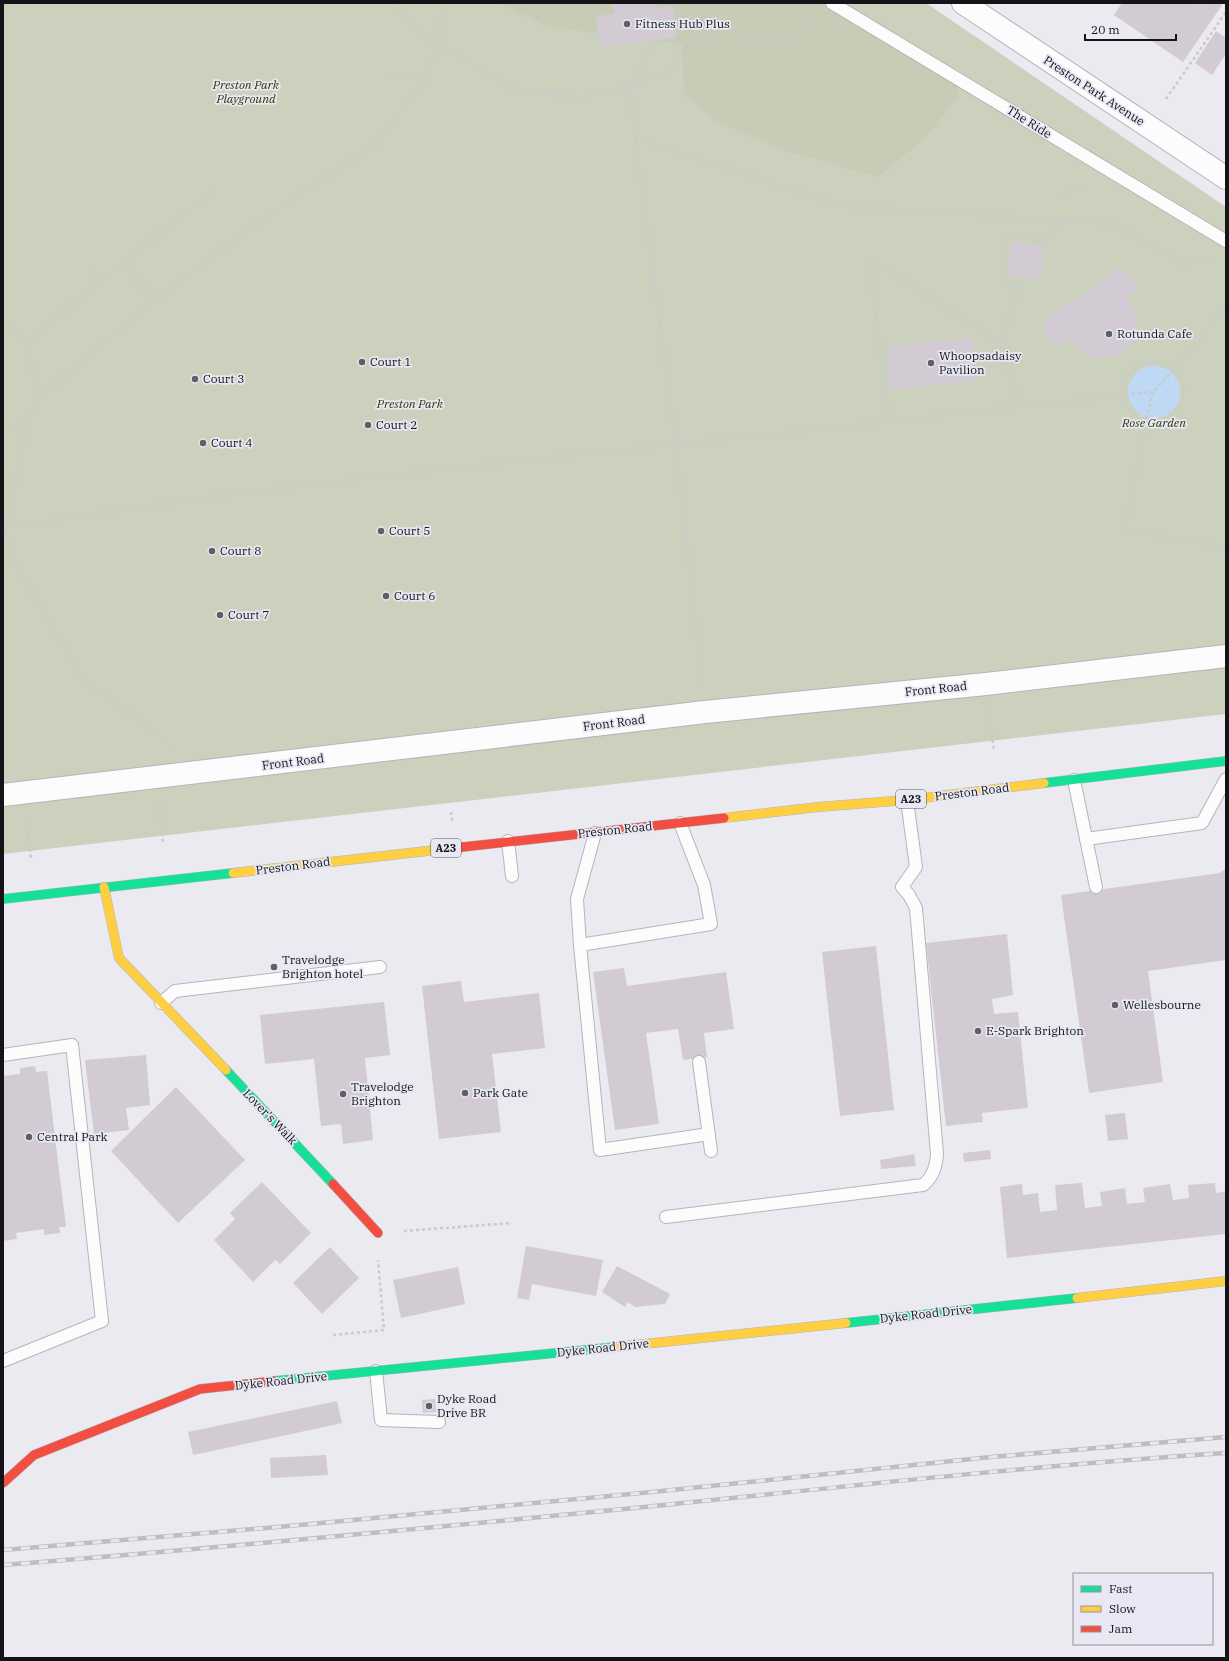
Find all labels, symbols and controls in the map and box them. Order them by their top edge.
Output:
place label: Fitness Hub Plus [635,16,730,31]
scale bar [1085,16,1176,42]
marker: Fitness Hub Plus [622,19,632,29]
text: 20 m [1091,22,1120,37]
street label: Preston Park Avenue [1041,52,1148,129]
park label: Preston Park Playground [212,77,280,106]
street label: The Ride [1004,102,1054,141]
place label: Rotunda Cafe [1117,326,1192,341]
marker: Rotunda Cafe [1104,329,1114,339]
place label: Whoopsadaisy Pavilion [939,348,1022,377]
place label: Court 1 [370,354,412,369]
marker: Court 1 [357,357,367,367]
marker: Whoopsadaisy Pavilion [926,358,936,368]
place label: Court 3 [203,371,245,386]
marker: Court 3 [190,374,200,384]
park label: Preston Park [376,396,444,411]
park label: Rose Garden [1121,415,1186,430]
place label: Court 2 [376,417,418,432]
marker: Court 2 [363,420,373,430]
place label: Court 4 [211,435,253,450]
marker: Court 4 [198,438,208,448]
place label: Court 5 [389,523,431,538]
marker: Court 5 [376,526,386,536]
place label: Court 8 [220,543,262,558]
marker: Court 8 [207,546,217,556]
place label: Court 6 [394,588,436,603]
marker: Court 6 [381,591,391,601]
place label: Court 7 [228,607,270,622]
marker: Court 7 [215,610,225,620]
street label: Front Road [904,678,968,699]
street label: Front Road [582,711,646,734]
street label: Front Road [261,750,325,773]
street label: Preston Road [934,779,1010,804]
road number: A23 [896,790,926,808]
street label: Preston Road [577,818,653,841]
road number: A23 [431,839,461,857]
street label: Preston Road [255,853,331,878]
place label: Travelodge Brighton hotel [282,952,364,981]
marker: Travelodge Brighton hotel [269,962,279,972]
place label: Wellesbourne [1123,997,1201,1012]
marker: Wellesbourne [1110,1000,1120,1010]
place label: E-Spark Brighton [986,1023,1084,1038]
marker: E-Spark Brighton [973,1026,983,1036]
place label: Travelodge Brighton [351,1079,414,1108]
place label: Park Gate [473,1085,528,1100]
street label: Lover's Walk [240,1086,301,1148]
marker: Park Gate [460,1088,470,1098]
marker: Travelodge Brighton [338,1089,348,1099]
place label: Central Park [37,1129,107,1144]
marker: Central Park [24,1132,34,1142]
street label: Dyke Road Drive [879,1301,973,1326]
street label: Dyke Road Drive [556,1335,650,1360]
street label: Dyke Road Drive [234,1368,328,1393]
place label: Dyke Road Drive BR [437,1391,497,1420]
marker: Dyke Road Drive BR [424,1401,434,1411]
legend [1073,1573,1213,1645]
text: Fast [1109,1581,1133,1596]
text: Slow [1109,1601,1136,1616]
text: Jam [1109,1621,1133,1636]

